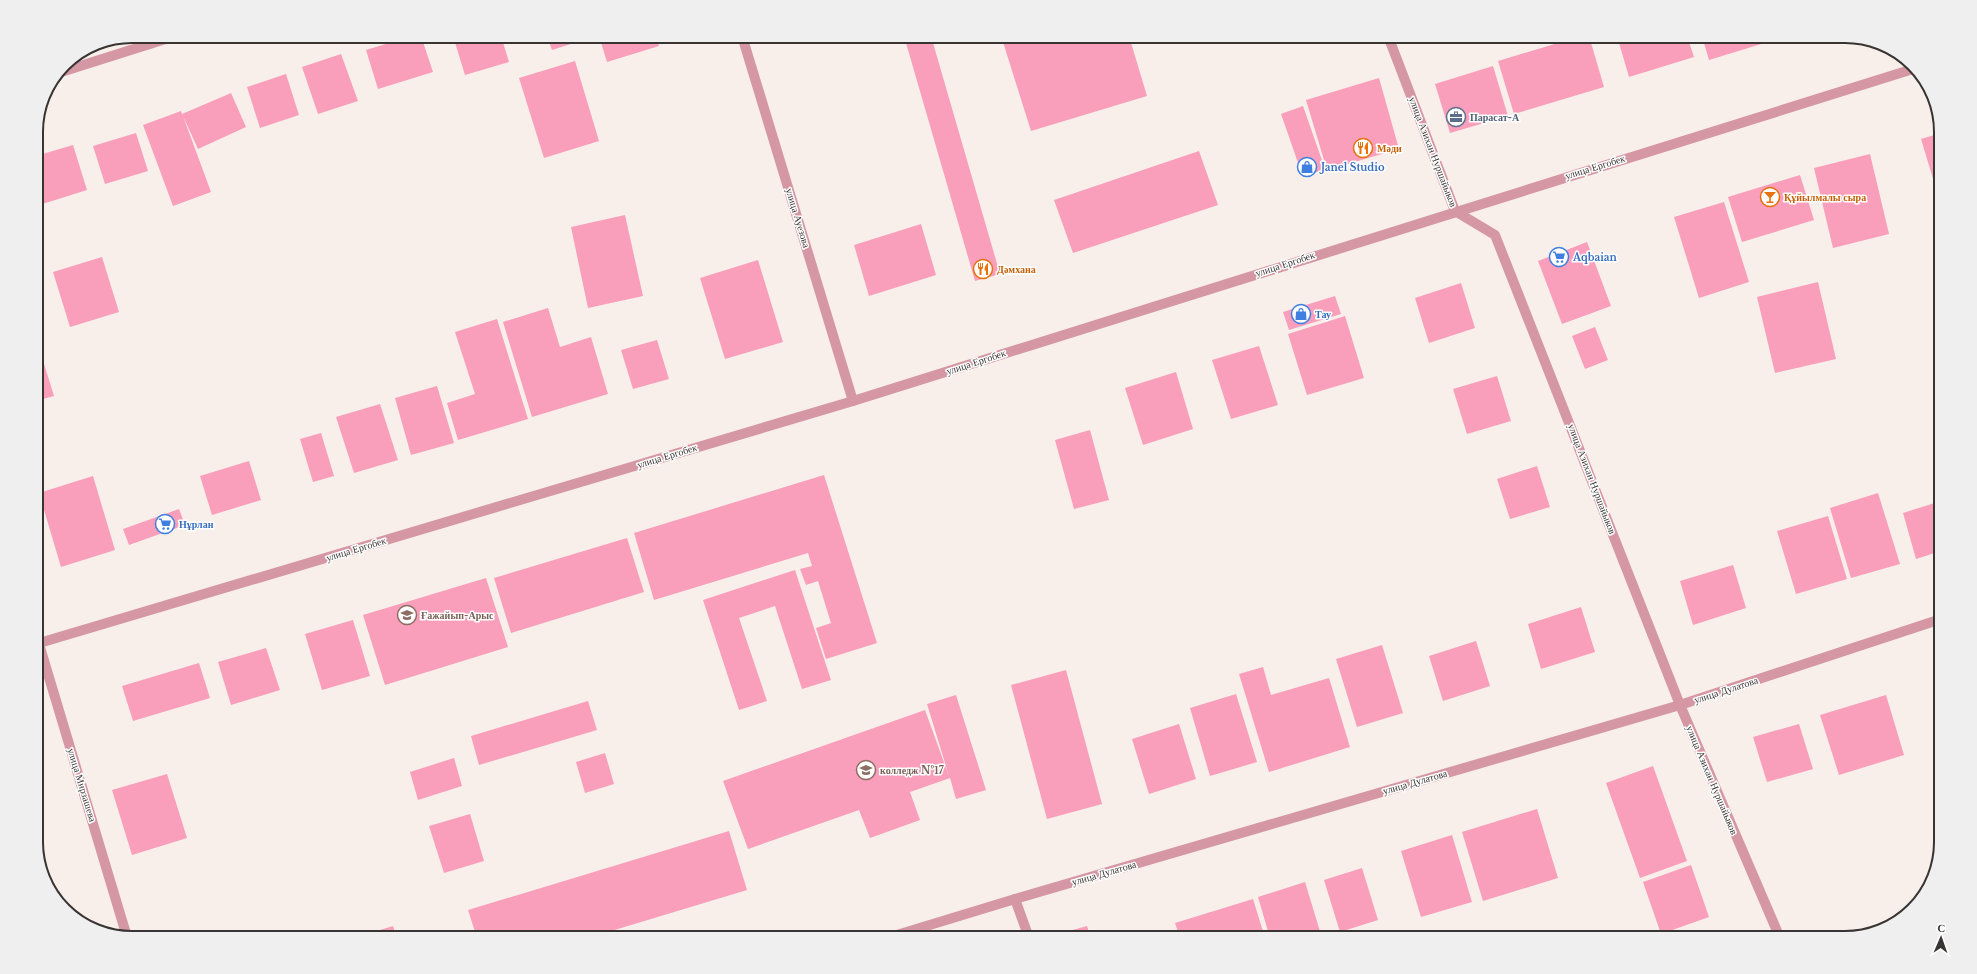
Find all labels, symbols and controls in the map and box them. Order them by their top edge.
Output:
street label: улица Азихан Нуршайыков [1406,95,1460,209]
office icon: Парасат-А [1445,106,1467,128]
place label: Парасат-А [1470,111,1520,124]
restaurant icon: Мәди [1352,137,1374,159]
place label: Мәди [1377,142,1402,155]
street label: улица Ергобек [1564,152,1627,182]
shop icon: Janel Studio [1296,156,1318,178]
place label: Janel Studio [1319,161,1385,174]
bar icon: Құйылмалы сыра [1759,186,1781,208]
street label: улица Ауезова [783,187,813,250]
place label: Құйылмалы сыра [1784,191,1866,204]
supermarket icon: Aqbaian [1548,246,1570,268]
street label: улица Ергобек [1254,248,1317,280]
place label: Aqbaian [1572,251,1617,264]
restaurant icon: Дәмхана [972,258,994,280]
place label: Дәмхана [997,263,1036,276]
shop icon: Тау [1290,303,1312,325]
place label: Тау [1315,308,1331,321]
street label: улица Ергобек [945,346,1008,378]
street label: улица Азихан Нуршайыков [1565,422,1619,536]
street label: улица Ергобек [636,441,699,471]
supermarket icon: Нұрлан [154,513,176,535]
place label: Нұрлан [179,518,214,531]
street label: улица Ергобек [325,534,388,564]
school or university icon: Ғажайып-Арыс [396,604,418,626]
place label: Ғажайып-Арыс [421,609,494,622]
street label: улица Дулатова [1692,673,1760,706]
street label: улица Азихан Нуршайыков [1683,724,1741,837]
street label: улица Мирзашева [65,747,100,824]
school or university icon: колледж №17 [855,759,877,781]
place label: колледж №17 [880,764,945,777]
street label: улица Дулатова [1381,766,1449,797]
street label: улица Дулатова [1070,857,1138,888]
north arrow [1921,918,1961,958]
text: С [1937,921,1946,935]

